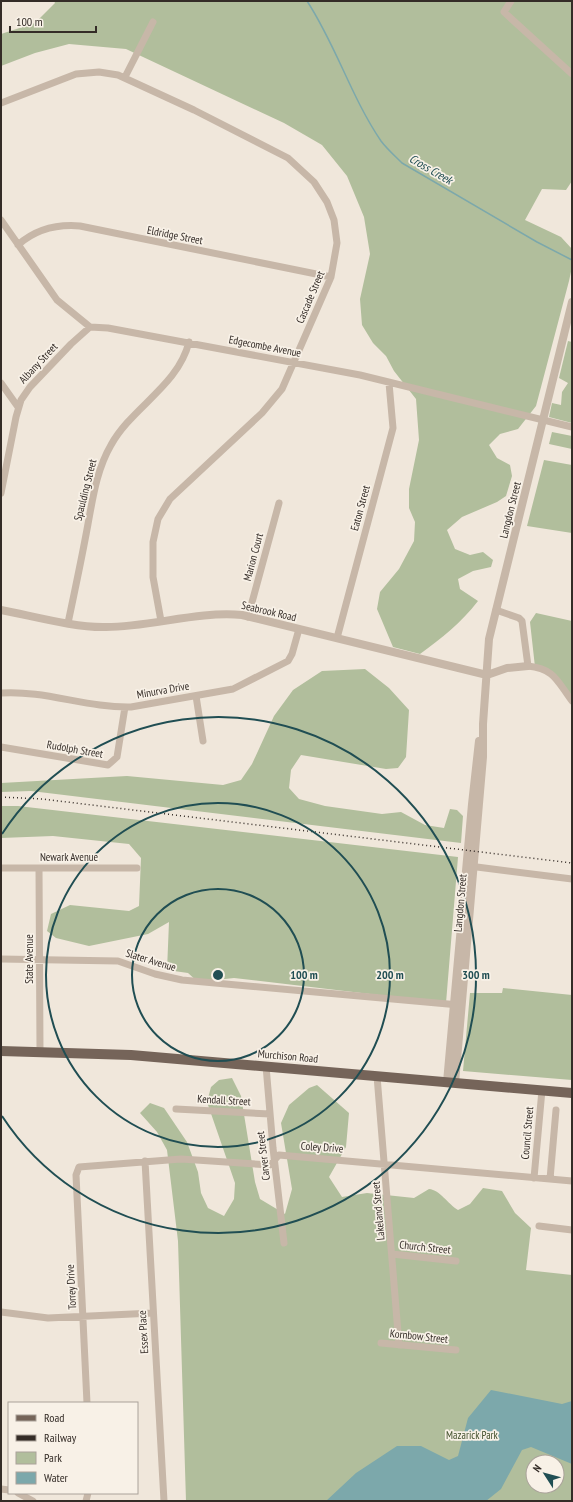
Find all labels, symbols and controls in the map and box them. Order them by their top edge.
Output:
scale bar [10,8,96,34]
text: 100 m [16,14,43,29]
water label: Cross Creek [407,151,457,188]
street label: Eldridge Street [146,223,204,247]
street label: Cascade Street [293,269,327,325]
street label: Edgecombe Avenue [228,332,303,360]
street label: Albany Street [16,340,60,386]
street label: Spaulding Street [71,458,99,522]
street label: Langdon Street [496,480,524,540]
street label: Eaton Street [347,484,373,532]
street label: Marion Court [240,531,266,583]
street label: Seabrook Road [240,598,298,624]
street label: Minurva Drive [136,678,191,701]
street label: Rudolph Street [46,737,104,761]
street label: Newark Avenue [40,850,99,864]
street label: Langdon Street [451,874,469,932]
street label: State Avenue [22,934,36,984]
street label: Slater Avenue [124,946,178,974]
text: 100 m [290,967,318,982]
text: 200 m [376,967,404,982]
text: 300 m [462,967,490,982]
centre of rings [211,968,225,982]
street label: Murchison Road [257,1046,319,1066]
street label: Kendall Street [197,1092,251,1108]
street label: Council Street [518,1106,536,1160]
street label: Carver Street [253,1131,273,1181]
street label: Coley Drive [300,1139,344,1155]
street label: Lakeland Street [368,1181,388,1241]
street label: Church Street [399,1237,451,1257]
street label: Torrey Drive [63,1264,79,1310]
street label: Essex Place [135,1310,151,1354]
street label: Kornbow Street [389,1326,449,1346]
legend [8,1402,138,1494]
text: Road [44,1410,64,1425]
park label: Mazarick Park [446,1428,499,1442]
text: Railway [44,1430,77,1445]
text: Park [44,1450,62,1465]
north arrow [525,1454,565,1494]
text: N [529,1462,544,1475]
text: Water [44,1470,69,1485]

